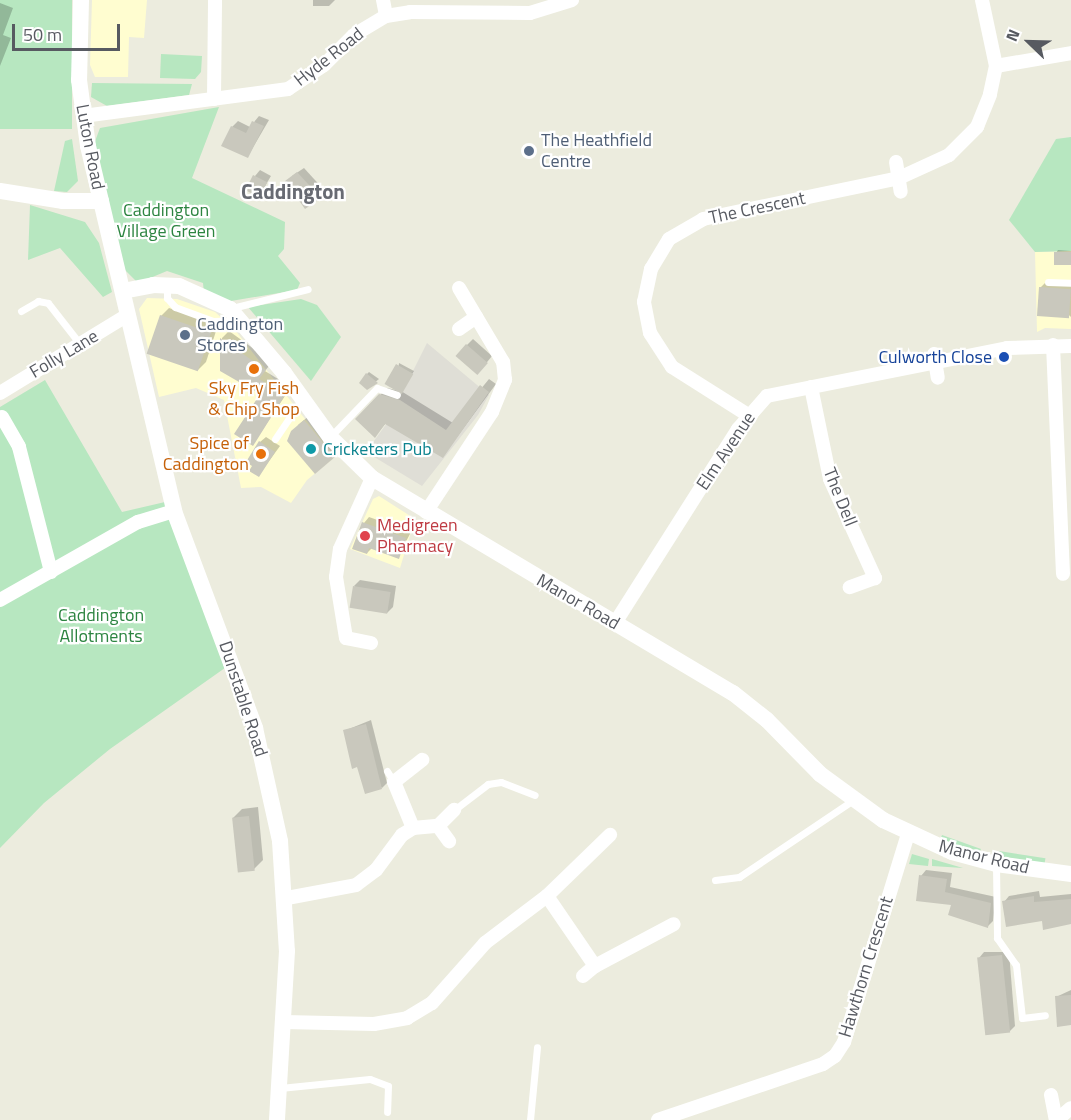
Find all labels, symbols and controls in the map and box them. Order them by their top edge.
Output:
scale bar [15,12,123,50]
north arrow [999,12,1059,72]
text: 50 m [23,21,62,48]
street label: Hyde Road [290,23,368,91]
text: N [999,25,1026,45]
street label: Luton Road [71,102,109,192]
place label: The Heathfield Centre [541,130,652,172]
marker: The Heathfield Centre [522,144,536,158]
district label: Caddington [241,178,345,204]
street label: The Crescent [707,187,807,229]
park label: Caddington Village Green [116,200,216,242]
place label: Caddington Stores [197,314,283,356]
street label: Folly Lane [26,325,102,383]
marker: Caddington Stores [178,328,192,342]
place label: Culworth Close [878,346,992,368]
marker: Culworth Close [997,350,1011,364]
marker: Sky Fry Fish & Chip Shop [247,362,261,376]
place label: Sky Fry Fish & Chip Shop [208,378,300,420]
street label: Elm Avenue [692,408,760,494]
place label: Spice of Caddington [163,433,249,476]
place label: Cricketers Pub [323,438,432,460]
marker: Cricketers Pub [304,442,318,456]
marker: Spice of Caddington [254,447,268,461]
street label: The Dell [819,465,861,529]
place label: Medigreen Pharmacy [377,515,458,558]
marker: Medigreen Pharmacy [358,529,372,543]
street label: Manor Road [533,570,623,634]
park label: Caddington Allotments [58,605,144,648]
street label: Dunstable Road [214,639,272,759]
street label: Manor Road [937,835,1031,879]
street label: Hawthorn Crescent [834,894,898,1040]

